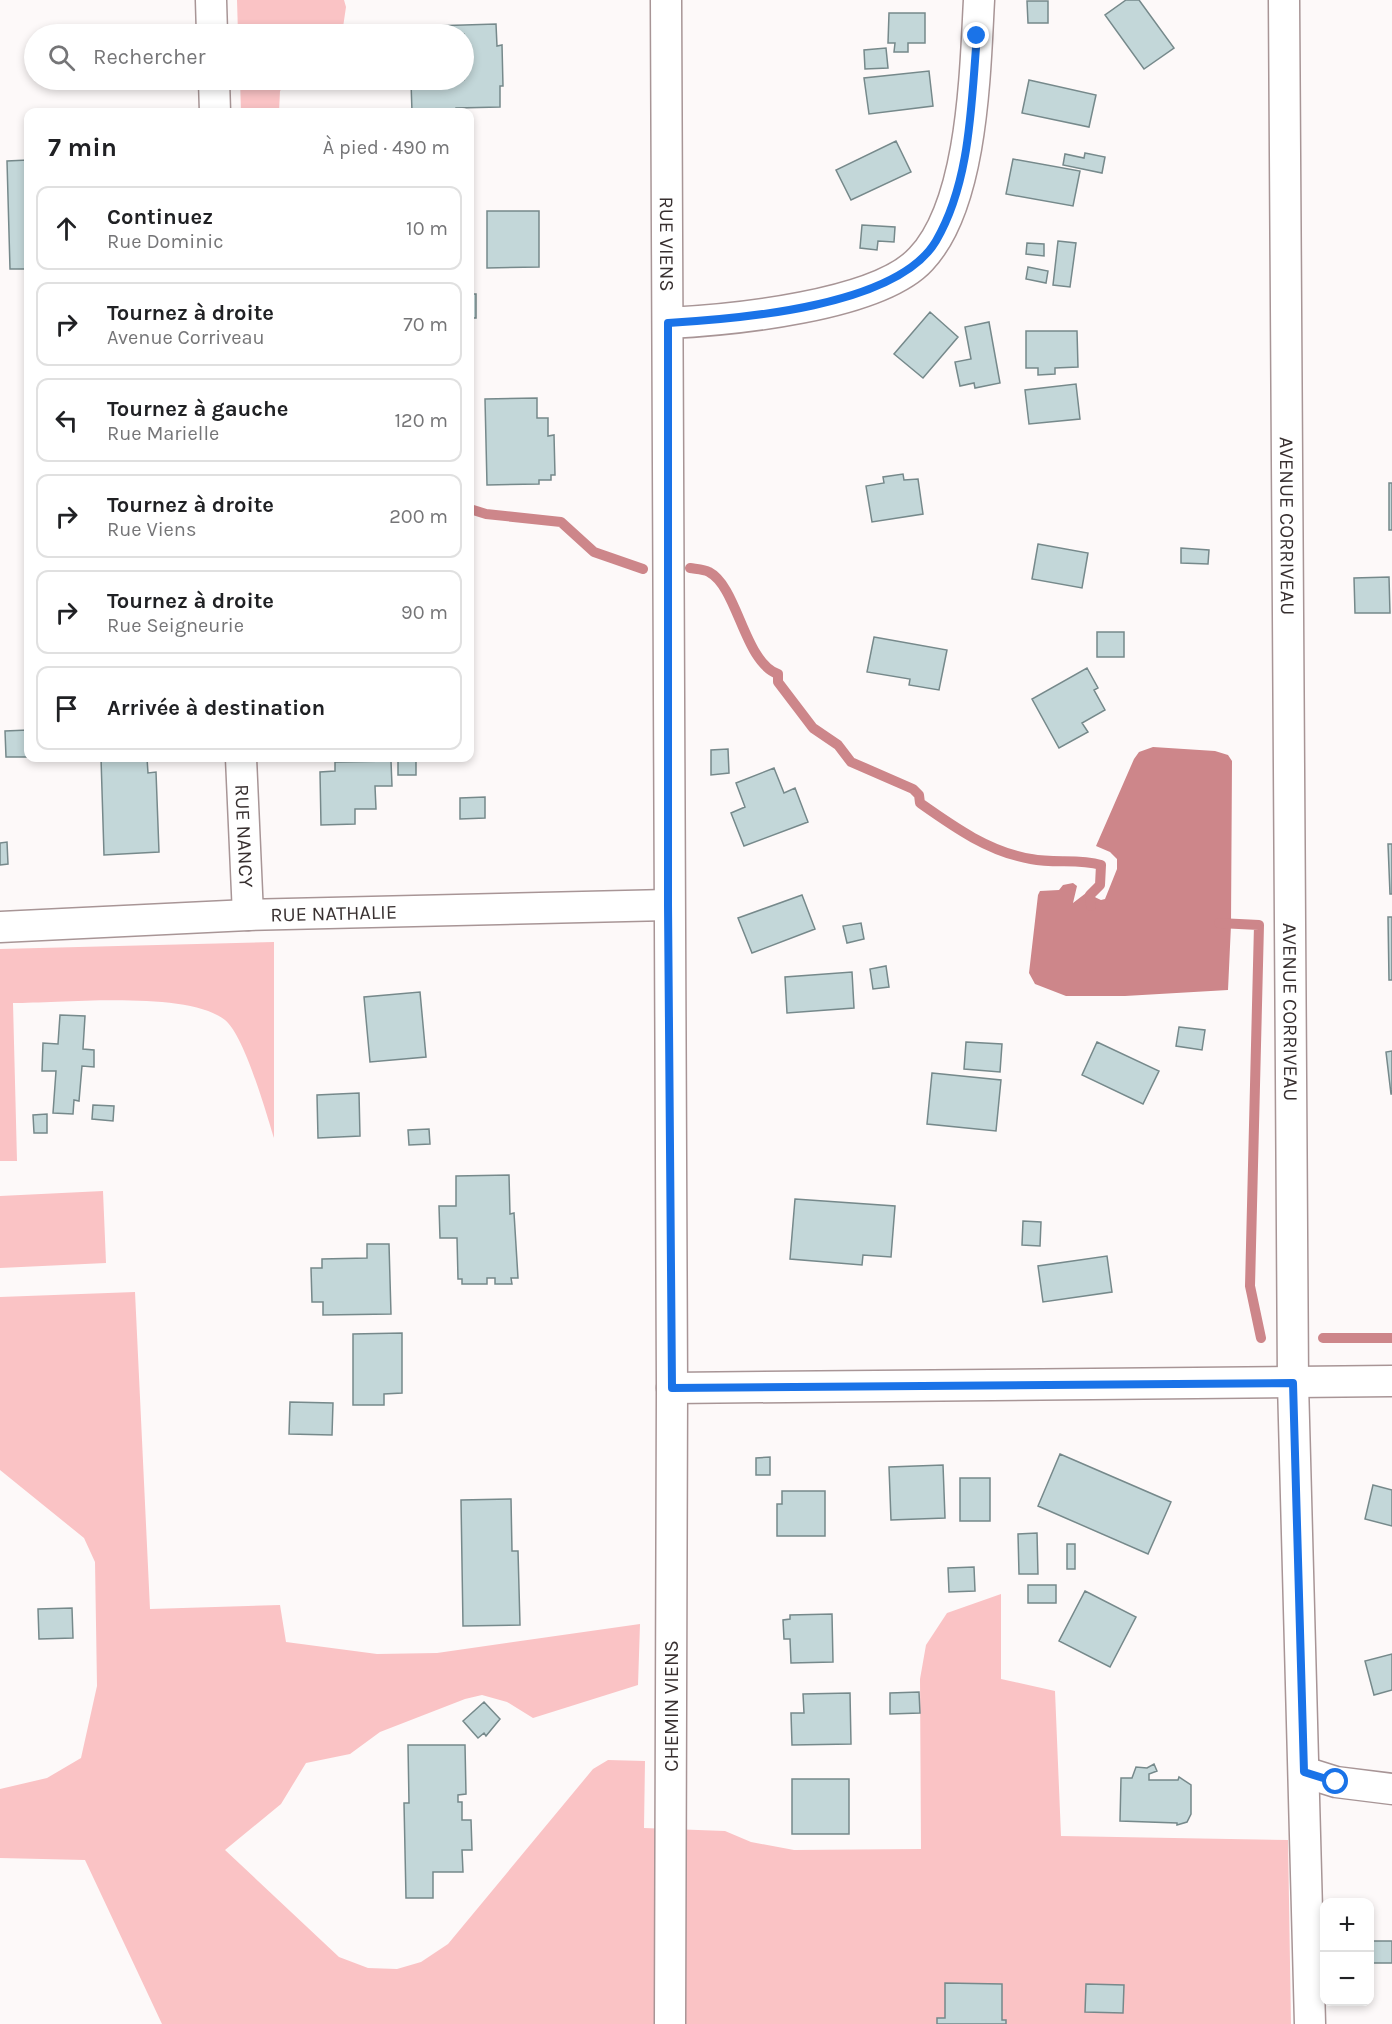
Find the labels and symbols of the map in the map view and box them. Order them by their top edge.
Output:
route end [963,22,989,48]
street label: RUE VIENS [655,196,678,292]
street label: AVENUE CORRIVEAU [1275,437,1299,615]
street label: RUE NANCY [230,784,258,888]
street label: RUE NATHALIE [270,900,397,926]
street label: AVENUE CORRIVEAU [1278,923,1302,1101]
street label: CHEMIN VIENS [660,1640,683,1772]
route start [1322,1768,1348,1794]

